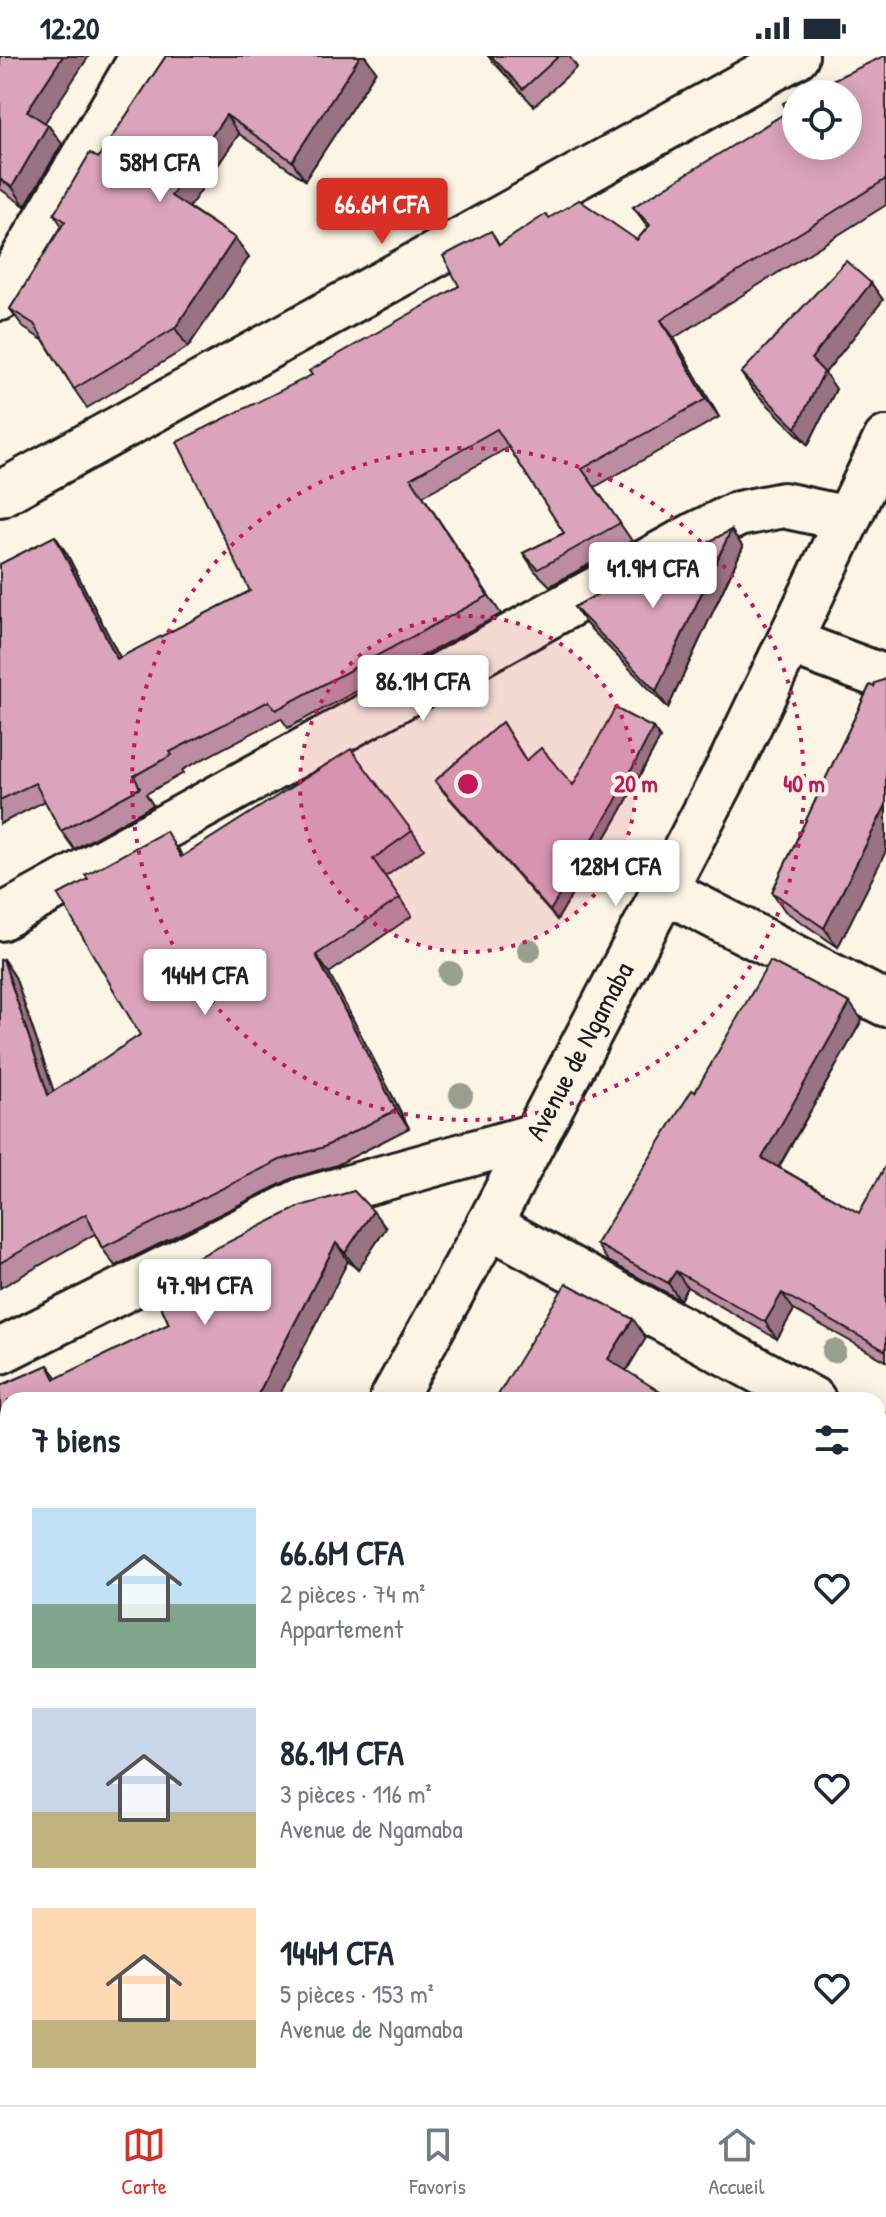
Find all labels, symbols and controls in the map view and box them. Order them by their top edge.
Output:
text: 12:20 [40,8,99,48]
map controls [782,80,862,160]
button: locate [782,80,862,160]
pin: 58M CFA [86,136,234,204]
text: 58M CFA [120,144,200,179]
pin: 66.6M CFA [290,178,474,246]
text: 66.6M CFA [335,186,429,221]
pin: 41.9M CFA [561,542,745,610]
text: 41.9M CFA [607,550,699,585]
pin: 86.1M CFA [331,655,515,723]
text: 86.1M CFA [376,663,470,698]
text: 20 m [614,767,658,799]
text: 40 m [783,767,825,799]
centre of rings [454,770,482,798]
pin: 128M CFA [533,840,699,908]
text: 128M CFA [570,848,662,883]
pin: 144M CFA [122,949,288,1017]
street label: Avenue de Ngamaba [516,955,642,1147]
text: 144M CFA [161,957,249,992]
pin: 47.9M CFA [113,1259,297,1327]
text: 47.9M CFA [157,1267,253,1302]
text: 7 biens [32,1417,120,1463]
icon: filters [810,1418,854,1462]
text: 66.6M CFA [280,1530,404,1576]
icon: home [96,1540,192,1636]
icon: heart [810,1566,854,1610]
text: 2 pièces · 74 m² [280,1576,425,1611]
text: Appartement [280,1611,403,1646]
text: 86.1M CFA [280,1730,404,1776]
icon: home [96,1740,192,1836]
icon: heart [810,1766,854,1810]
text: 3 pièces · 116 m² [280,1776,431,1811]
text: Avenue de Ngamaba [280,1811,463,1846]
text: 144M CFA [280,1930,394,1976]
icon: home [96,1940,192,2036]
icon: heart [810,1966,854,2010]
text: 5 pièces · 153 m² [280,1976,434,2011]
text: Avenue de Ngamaba [280,2011,463,2046]
tab: Carte [121,2123,167,2201]
tab: Favoris [409,2123,466,2201]
tab: Accueil [709,2123,765,2201]

